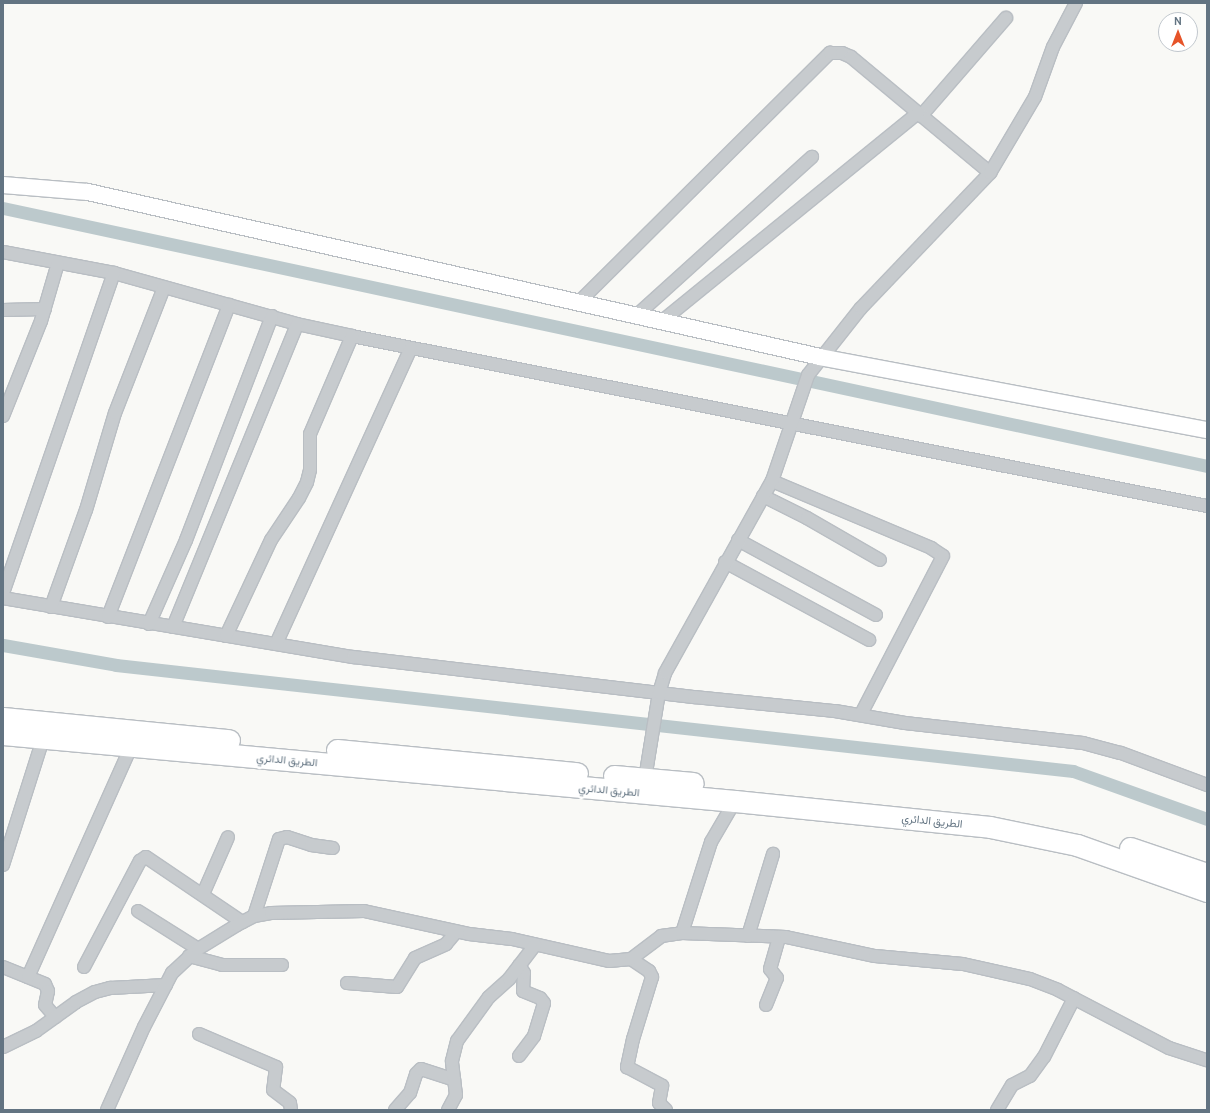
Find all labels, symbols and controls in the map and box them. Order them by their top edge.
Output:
north arrow [1158,12,1198,52]
text: N [1174,14,1182,28]
street label: الطريق الدائري [256,751,318,769]
street label: الطريق الدائري [578,781,640,799]
street label: الطريق الدائري [901,811,963,831]

